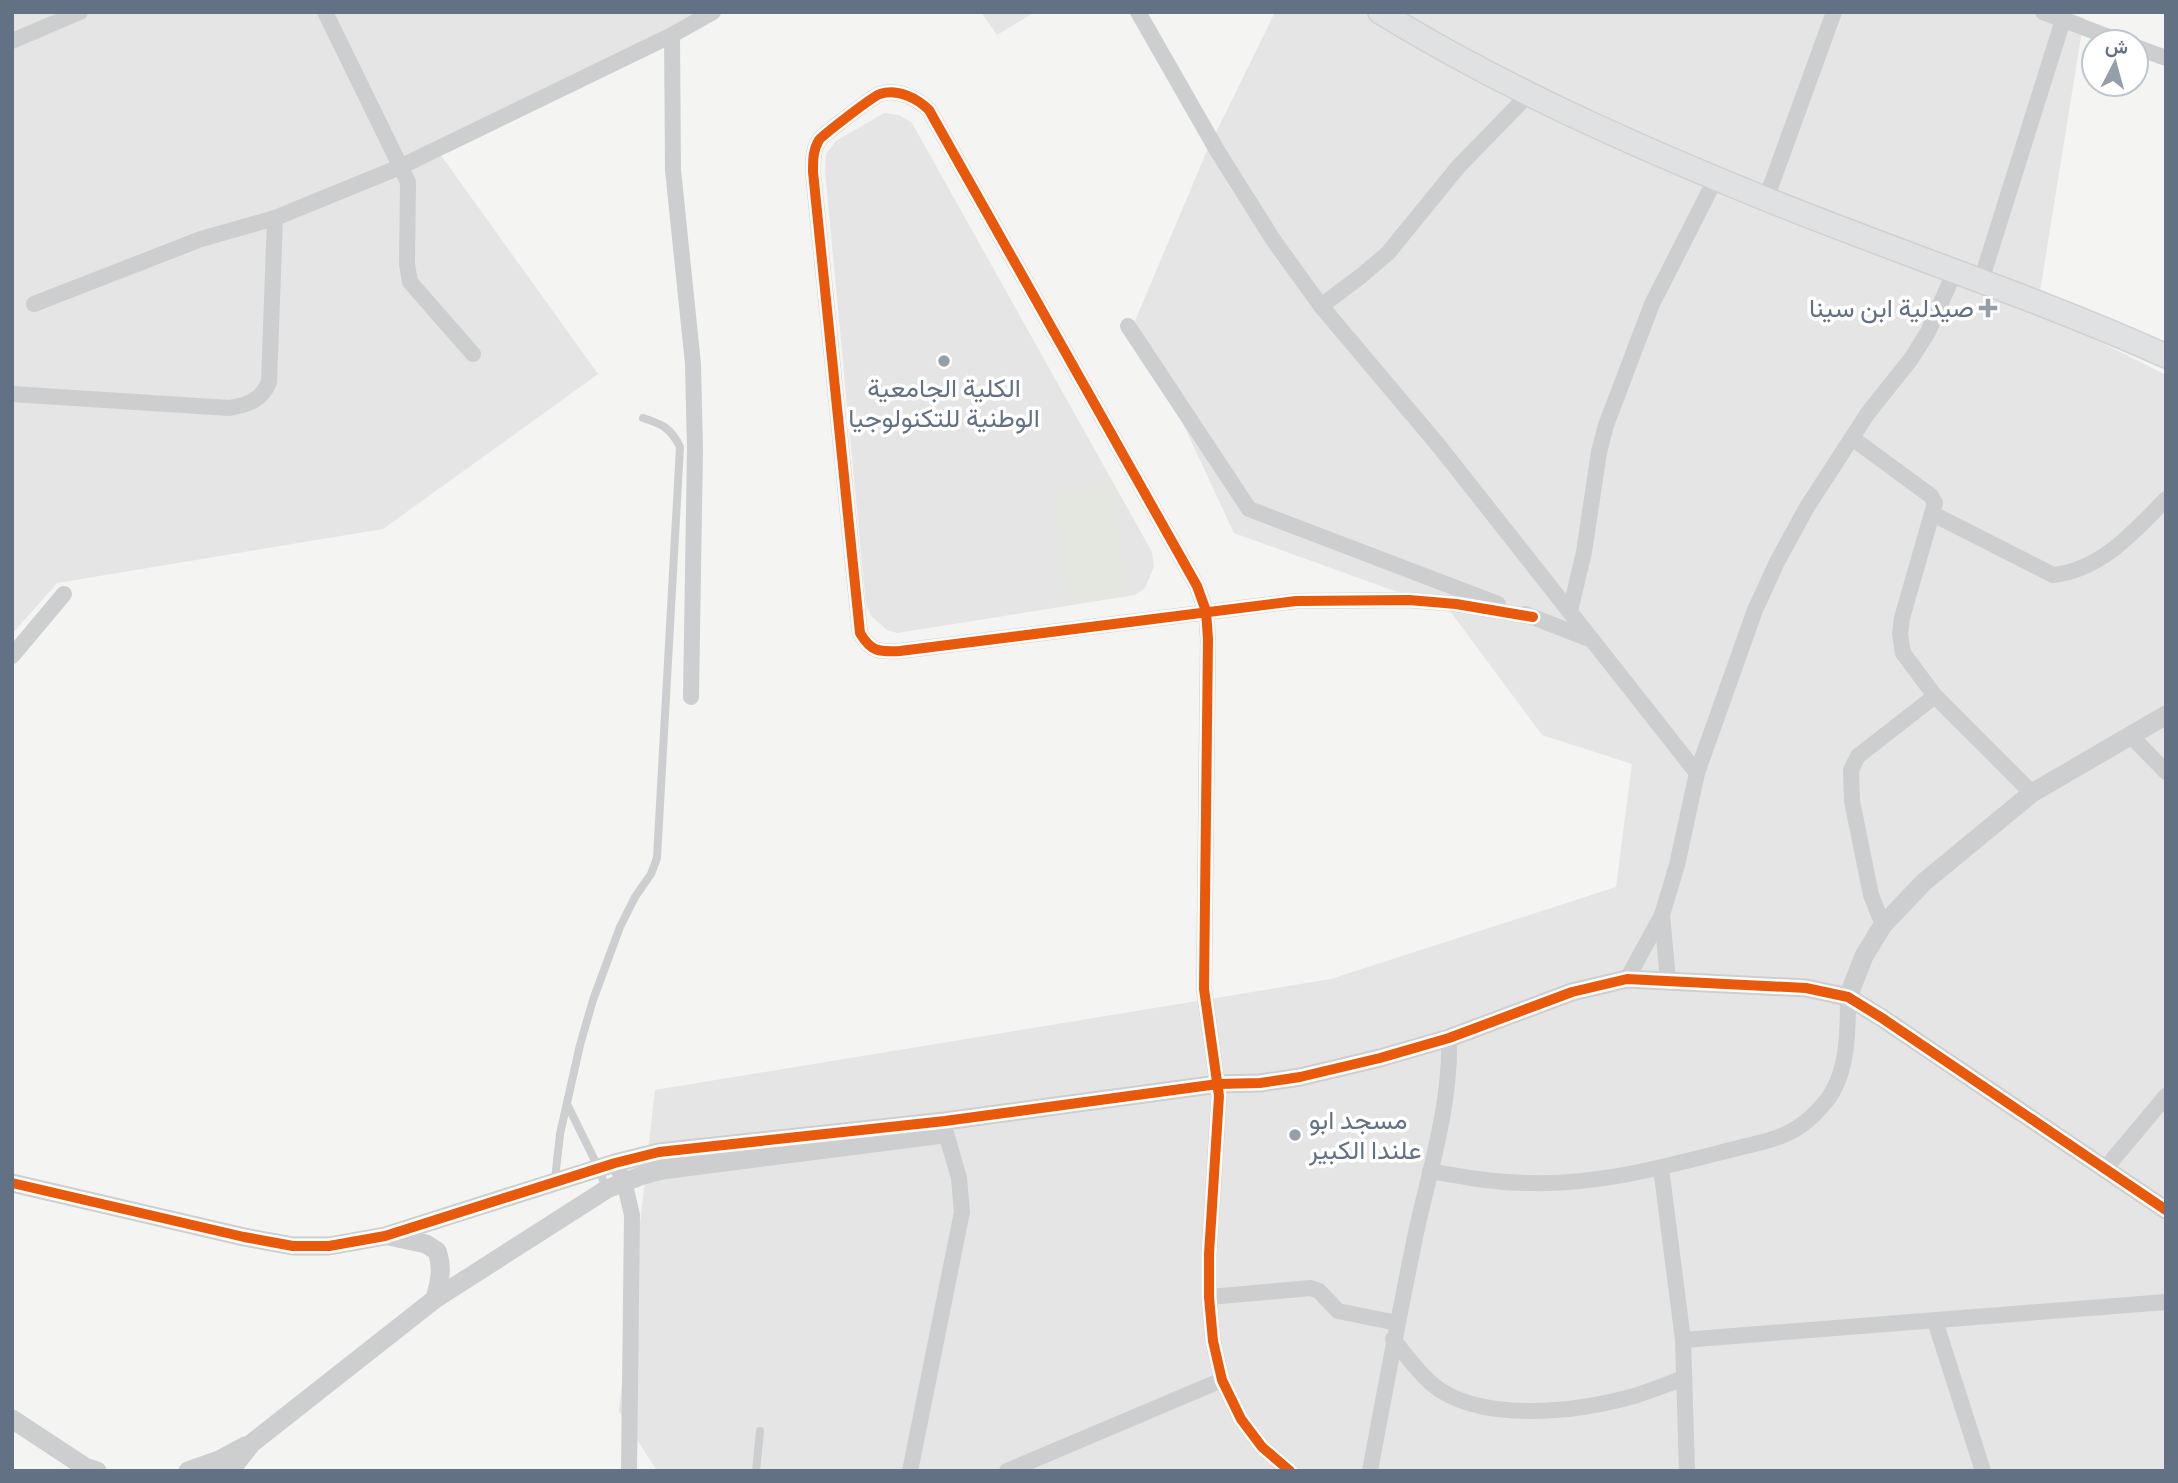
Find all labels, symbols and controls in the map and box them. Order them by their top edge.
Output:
north arrow [2080,28,2150,98]
text: ش [2104,34,2129,59]
place label: صيدلية ابن سينا [1809,292,1974,324]
marker: صيدلية ابن سينا [1980,300,1996,316]
marker: الكلية الجامعية الوطنية للتكنولوجيا [936,353,952,369]
place label: الكلية الجامعية الوطنية للتكنولوجيا [848,372,1040,434]
place label: مسجد ابو علندا الكبير [1308,1104,1421,1166]
marker: مسجد ابو علندا الكبير [1287,1127,1303,1143]

